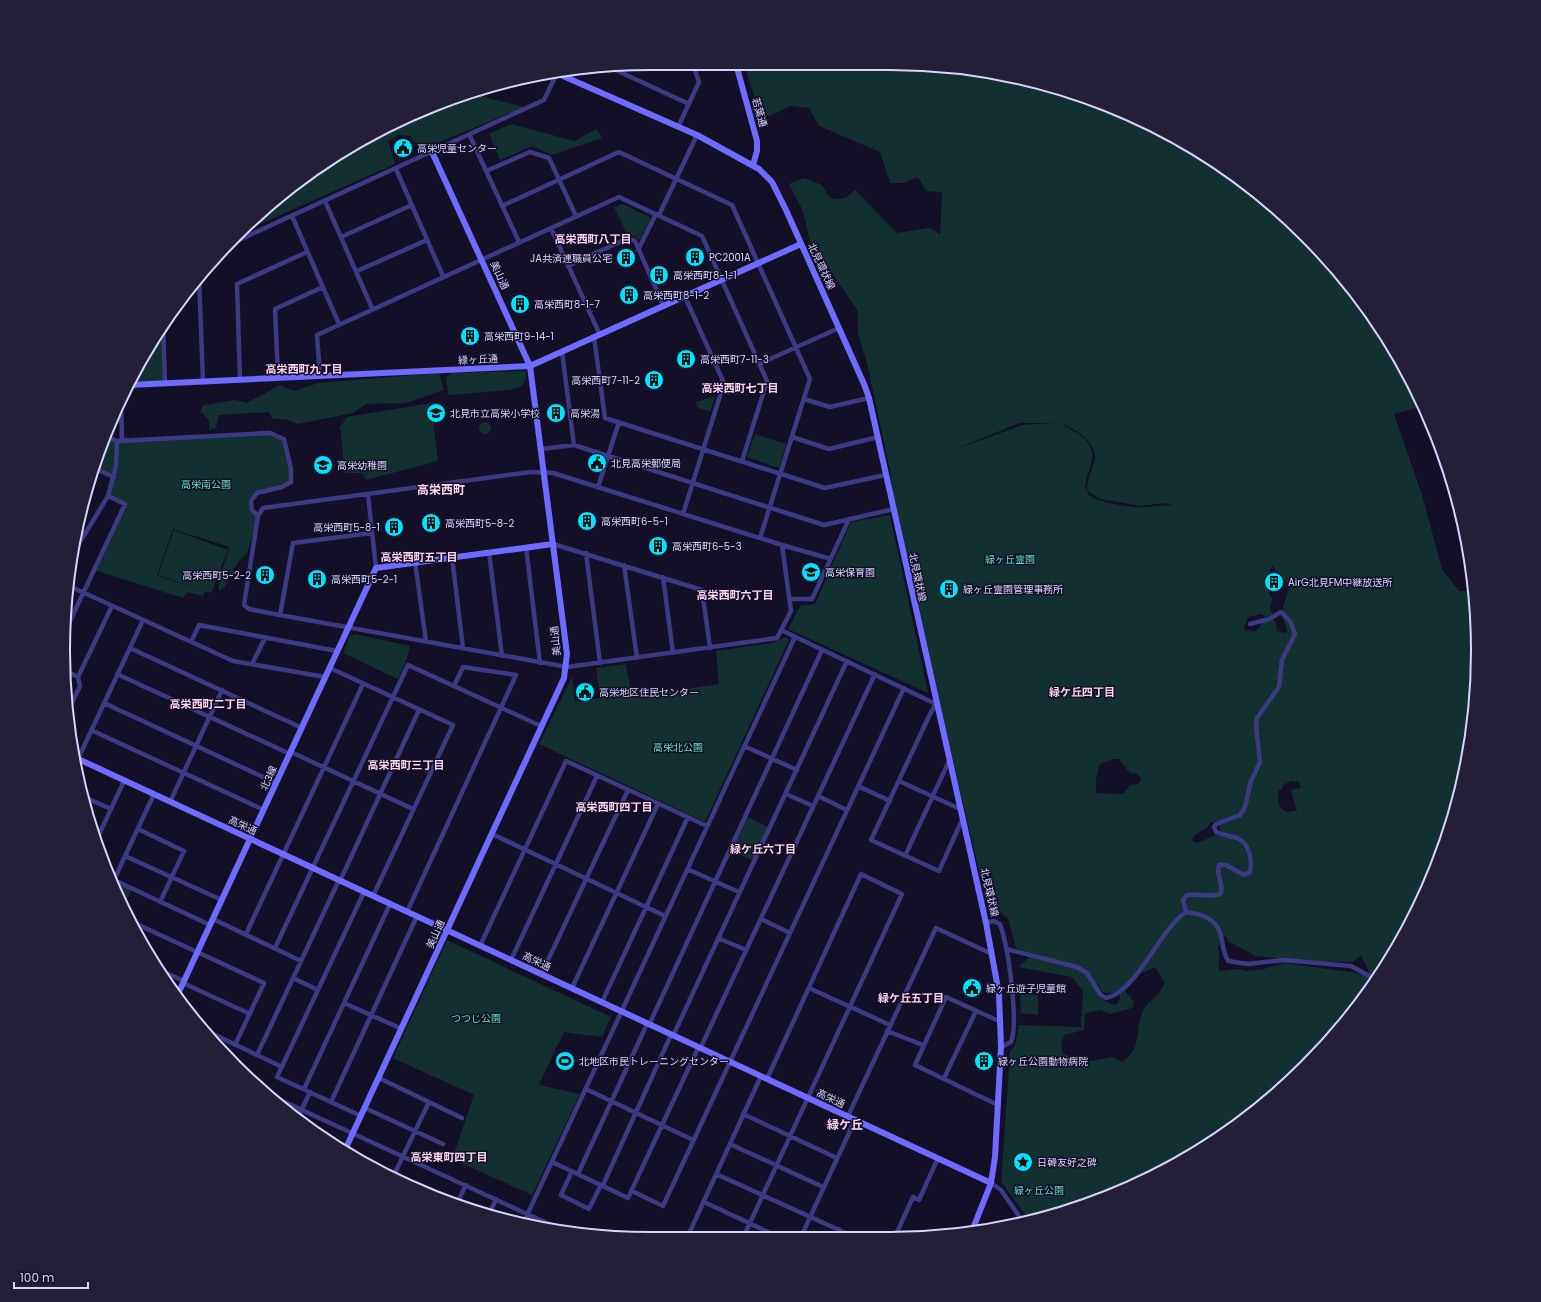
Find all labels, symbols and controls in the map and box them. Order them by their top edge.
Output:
street label: 若葉通 [748,96,771,129]
public building icon: 高栄児童センター [392,137,414,159]
place label: 高栄児童センター [417,141,497,156]
district label: 高栄西町八丁目 [555,231,632,247]
street label: 北見環状線 [804,240,839,292]
building icon: PC2001A [684,246,706,268]
building icon: JA共済連職員公宅 [615,247,637,269]
place label: PC2001A [709,250,751,265]
place label: JA共済連職員公宅 [530,251,612,266]
street label: 美山通 [487,258,512,292]
building icon: 高栄西町8-1-1 [648,264,670,286]
place label: 高栄西町8-1-1 [673,268,737,283]
building icon: 高栄西町8-1-2 [618,284,640,306]
place label: 高栄西町8-1-2 [643,288,710,303]
building icon: 高栄西町8-1-7 [509,293,531,315]
place label: 高栄西町8-1-7 [534,297,601,312]
building icon: 高栄西町9-14-1 [459,325,481,347]
place label: 高栄西町9-14-1 [484,329,554,344]
building icon: 高栄西町7-11-3 [675,348,697,370]
street label: 緑ヶ丘通 [458,351,498,368]
place label: 高栄西町7-11-3 [700,352,769,367]
district label: 高栄西町九丁目 [266,361,343,377]
building icon: 高栄西町7-11-2 [643,369,665,391]
place label: 高栄西町7-11-2 [571,373,640,388]
district label: 高栄西町七丁目 [702,380,779,396]
school or university icon: 北見市立高栄小学校 [425,402,447,424]
building icon: 高栄湯 [545,402,567,424]
place label: 北見市立高栄小学校 [450,406,540,421]
place label: 高栄湯 [570,406,600,421]
public building icon: 北見高栄郵便局 [586,452,608,474]
school or university icon: 高栄幼稚園 [312,454,334,476]
place label: 北見高栄郵便局 [611,456,681,471]
place label: 高栄幼稚園 [337,458,387,473]
park label: 高栄南公園 [181,477,231,492]
district label: 高栄西町 [417,481,465,498]
building icon: 高栄西町6-5-1 [576,510,598,532]
building icon: 高栄西町5-8-2 [420,512,442,534]
place label: 高栄西町6-5-1 [601,514,668,529]
building icon: 高栄西町5-8-1 [383,516,405,538]
place label: 高栄西町5-8-2 [445,516,515,531]
place label: 高栄西町5-8-1 [313,520,380,535]
building icon: 高栄西町6-5-3 [647,535,669,557]
place label: 高栄西町6-5-3 [672,539,742,554]
district label: 高栄西町五丁目 [381,549,458,565]
street label: 北見環状線 [905,551,930,603]
park label: 緑ヶ丘霊園 [985,552,1035,567]
school or university icon: 高栄保育園 [800,561,822,583]
building icon: 高栄西町5-2-2 [254,564,276,586]
place label: 高栄保育園 [825,565,875,580]
place label: 高栄西町5-2-2 [182,568,251,583]
building icon: 高栄西町5-2-1 [306,568,328,590]
building icon: AirG北見FM中継放送所 [1263,571,1285,593]
place label: 高栄西町5-2-1 [331,572,397,587]
place label: AirG北見FM中継放送所 [1288,575,1392,590]
building icon: 緑ヶ丘霊園管理事務所 [938,578,960,600]
place label: 緑ヶ丘霊園管理事務所 [963,582,1063,597]
district label: 高栄西町六丁目 [697,587,774,603]
street label: 美山通 [546,625,565,657]
public building icon: 高栄地区住民センター [574,681,596,703]
district label: 緑ケ丘四丁目 [1049,684,1115,700]
place label: 高栄地区住民センター [599,685,699,700]
district label: 高栄西町二丁目 [170,696,247,712]
park label: 高栄北公園 [653,740,703,755]
district label: 高栄西町三丁目 [368,757,445,773]
street label: 北3線 [256,763,281,793]
district label: 高栄西町四丁目 [576,799,653,815]
street label: 高栄通 [226,812,260,839]
district label: 緑ケ丘六丁目 [730,841,796,857]
street label: 北見環状線 [977,866,1002,918]
street label: 美山通 [423,917,448,951]
street label: 高栄通 [520,948,554,975]
public building icon: 緑ヶ丘遊子児童館 [961,977,983,999]
place label: 緑ヶ丘遊子児童館 [986,981,1066,996]
district label: 緑ケ丘五丁目 [878,990,944,1006]
park label: つつじ公園 [451,1011,501,1026]
sports icon: 北地区市民トレーニングセンター [554,1050,576,1072]
building icon: 緑ヶ丘公園動物病院 [973,1050,995,1072]
place label: 北地区市民トレーニングセンター [579,1054,729,1069]
place label: 緑ヶ丘公園動物病院 [998,1054,1088,1069]
street label: 高栄通 [814,1085,848,1112]
district label: 緑ケ丘 [827,1116,863,1133]
district label: 高栄東町四丁目 [411,1149,488,1165]
place icon: 日韓友好之碑 [1012,1151,1034,1173]
place label: 日韓友好之碑 [1037,1155,1097,1170]
park label: 緑ヶ丘公園 [1014,1183,1064,1198]
scale bar [14,1264,88,1290]
text: 100 m [20,1269,54,1286]

